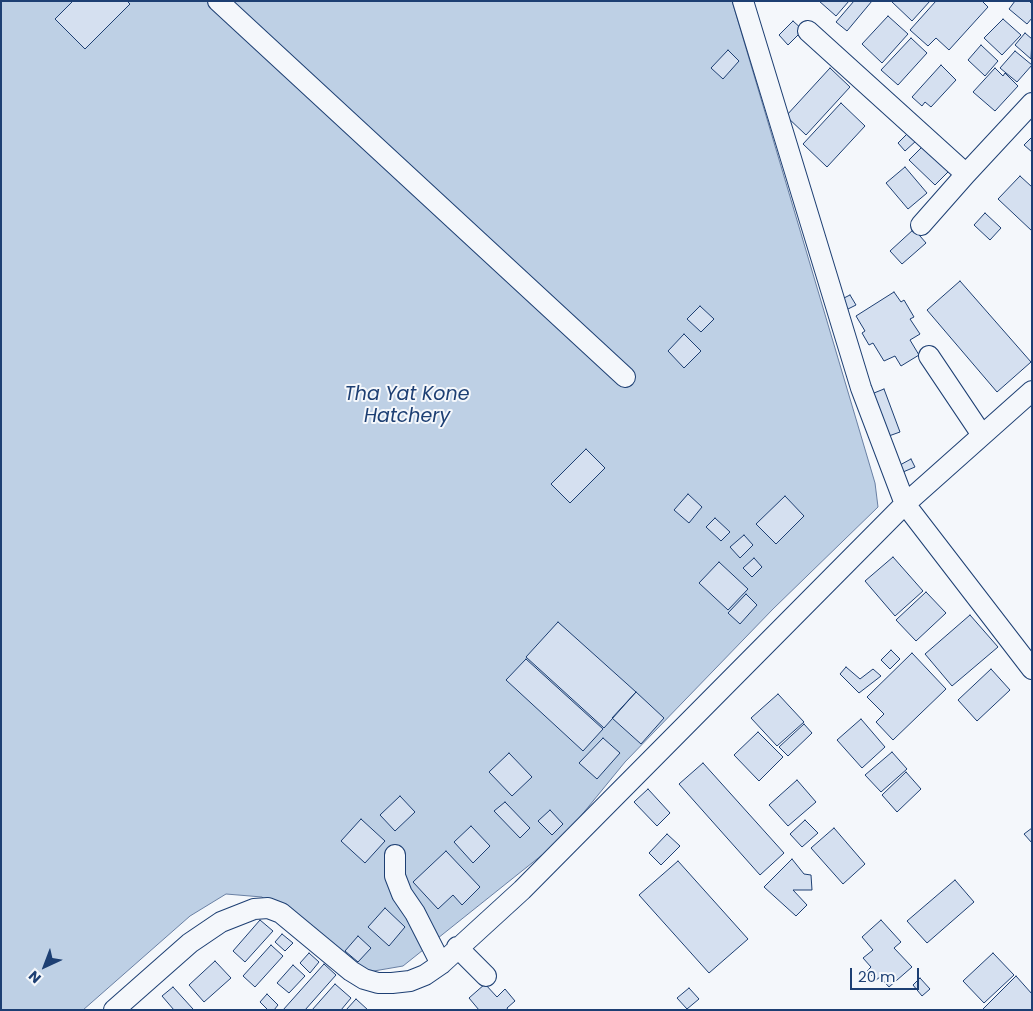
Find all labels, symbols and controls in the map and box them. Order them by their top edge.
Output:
water label: Tha Yat Kone Hatchery [345,384,469,428]
north arrow [20,941,70,991]
scale bar [853,958,922,990]
text: N [24,966,45,988]
text: 20 m [858,966,896,987]

